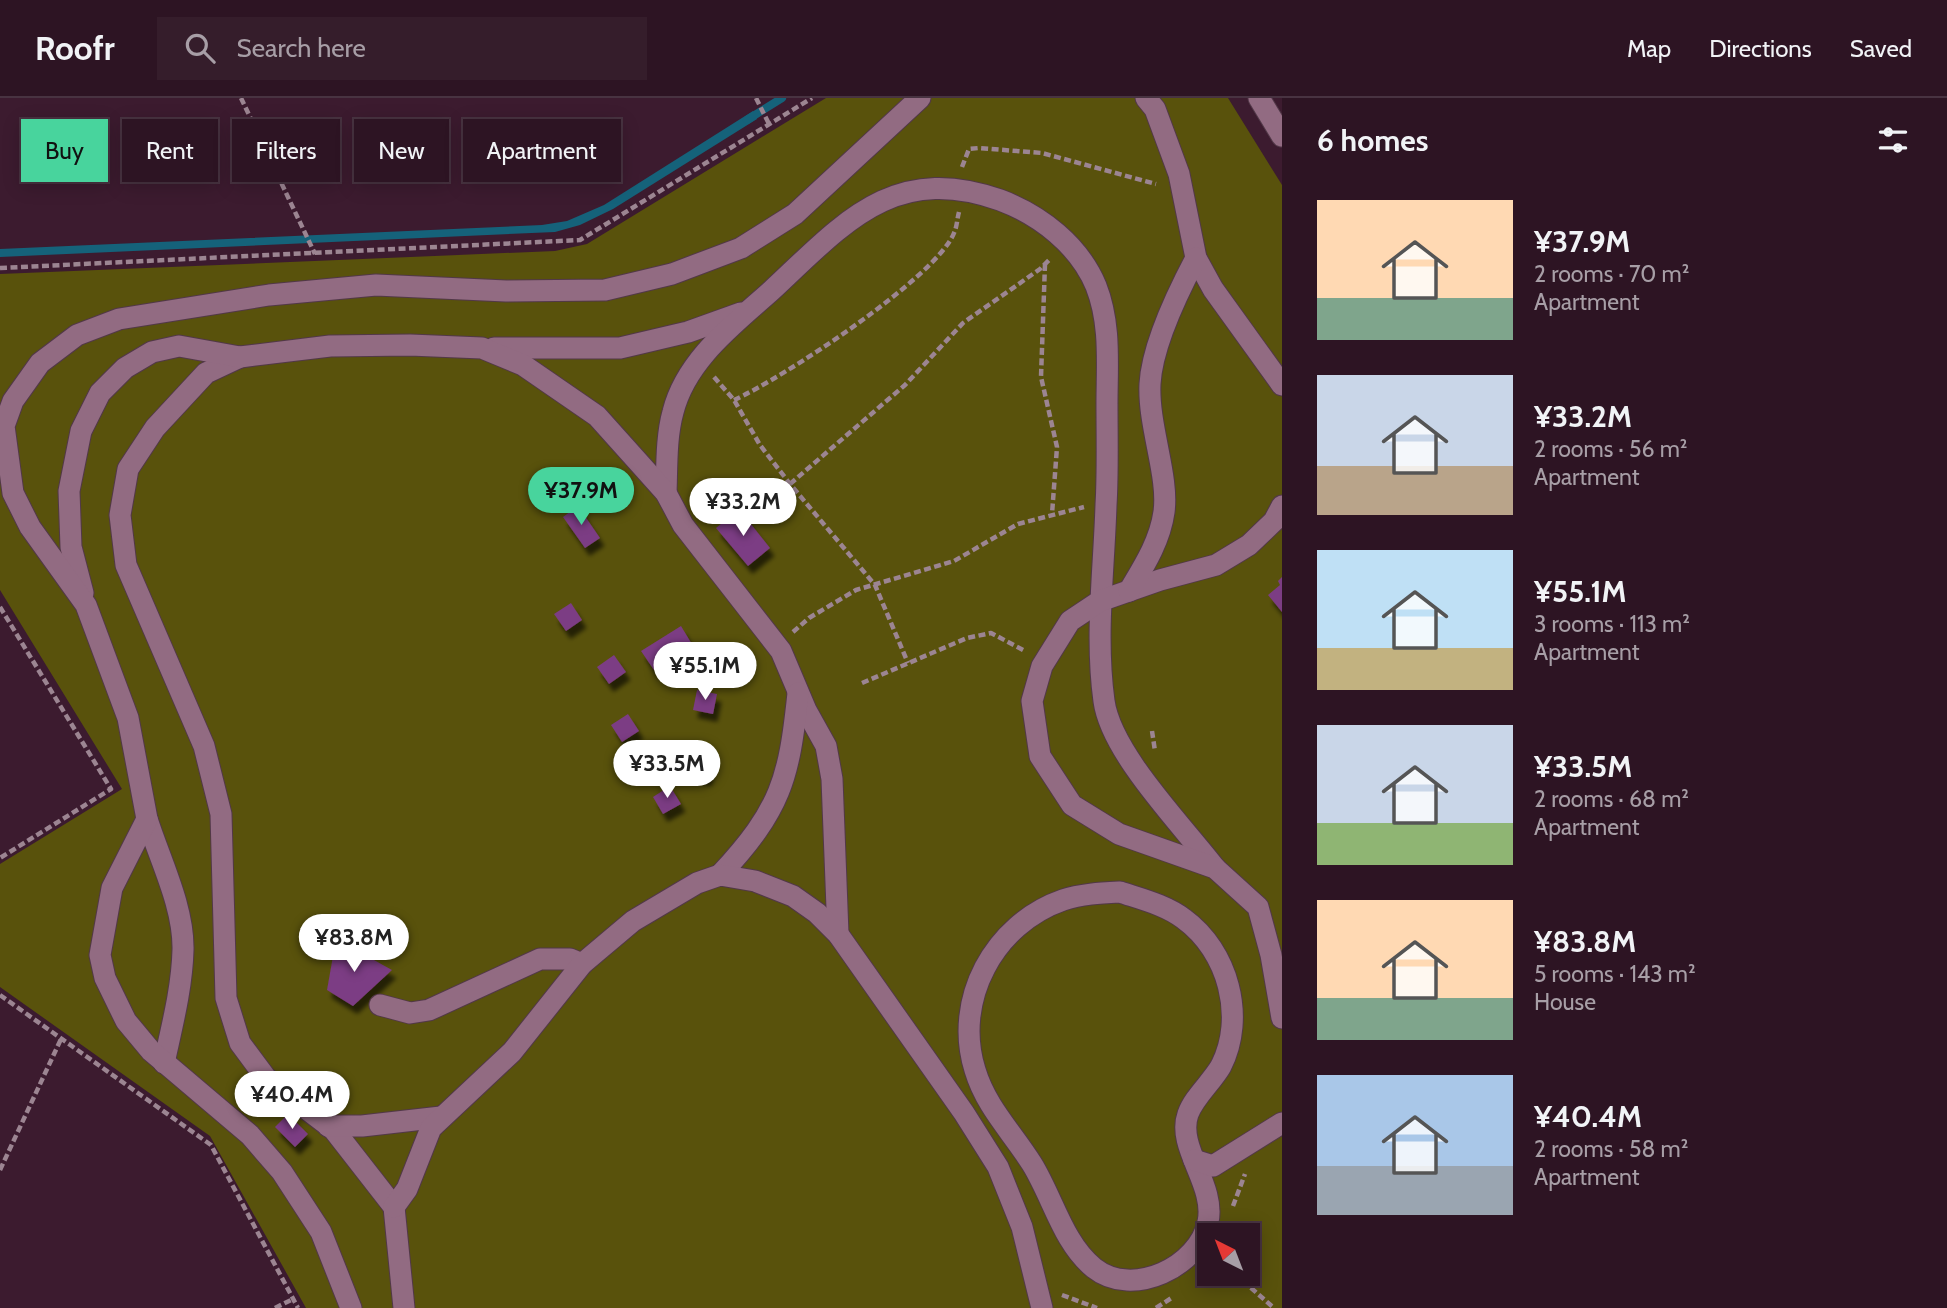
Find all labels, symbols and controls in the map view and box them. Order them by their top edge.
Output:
search box [157,17,647,80]
text: Roofr [35,28,115,68]
icon: search [181,29,219,67]
text: Search here [237,32,366,64]
text: Map [1627,34,1671,63]
text: Directions [1709,34,1812,63]
text: Saved [1850,34,1912,63]
chip: Buy [21,119,108,182]
chip: Rent [122,119,218,182]
chip: Filters [232,119,340,182]
chip: New [354,119,449,182]
chip: Apartment [463,119,621,182]
icon: filters [1874,121,1912,159]
text: 6 homes [1317,122,1428,159]
text: ¥37.9M [1534,223,1630,260]
icon: home [1373,228,1457,312]
text: 2 rooms · 70 m² [1534,260,1689,288]
text: Apartment [1534,288,1639,316]
text: ¥33.2M [1534,398,1632,435]
icon: home [1373,403,1457,487]
text: 2 rooms · 56 m² [1534,435,1688,463]
text: Apartment [1534,463,1639,491]
pin: ¥37.9M [524,468,638,527]
text: ¥37.9M [544,476,618,504]
pin: ¥33.2M [686,478,800,538]
text: ¥33.2M [705,487,781,515]
text: ¥55.1M [1534,573,1627,610]
icon: home [1373,578,1457,662]
text: 3 rooms · 113 m² [1534,610,1690,638]
text: Apartment [1534,638,1639,666]
pin: ¥55.1M [648,642,762,702]
text: ¥55.1M [670,651,740,679]
pin: ¥33.5M [610,740,724,800]
text: ¥33.5M [1534,748,1632,785]
text: ¥33.5M [629,749,705,777]
icon: home [1373,753,1457,837]
text: 2 rooms · 68 m² [1534,785,1689,813]
text: Apartment [1534,813,1639,841]
pin: ¥83.8M [297,914,411,974]
text: ¥83.8M [315,923,393,951]
text: ¥83.8M [1534,923,1636,960]
icon: home [1373,928,1457,1012]
text: 5 rooms · 143 m² [1534,960,1696,988]
text: House [1534,988,1596,1016]
pin: ¥40.4M [235,1072,349,1131]
text: ¥40.4M [251,1080,333,1108]
text: ¥40.4M [1534,1098,1642,1135]
icon: home [1373,1103,1457,1187]
text: 2 rooms · 58 m² [1534,1135,1688,1163]
text: Apartment [1534,1163,1639,1191]
north arrow [1197,1223,1260,1286]
map controls [1197,1223,1260,1286]

